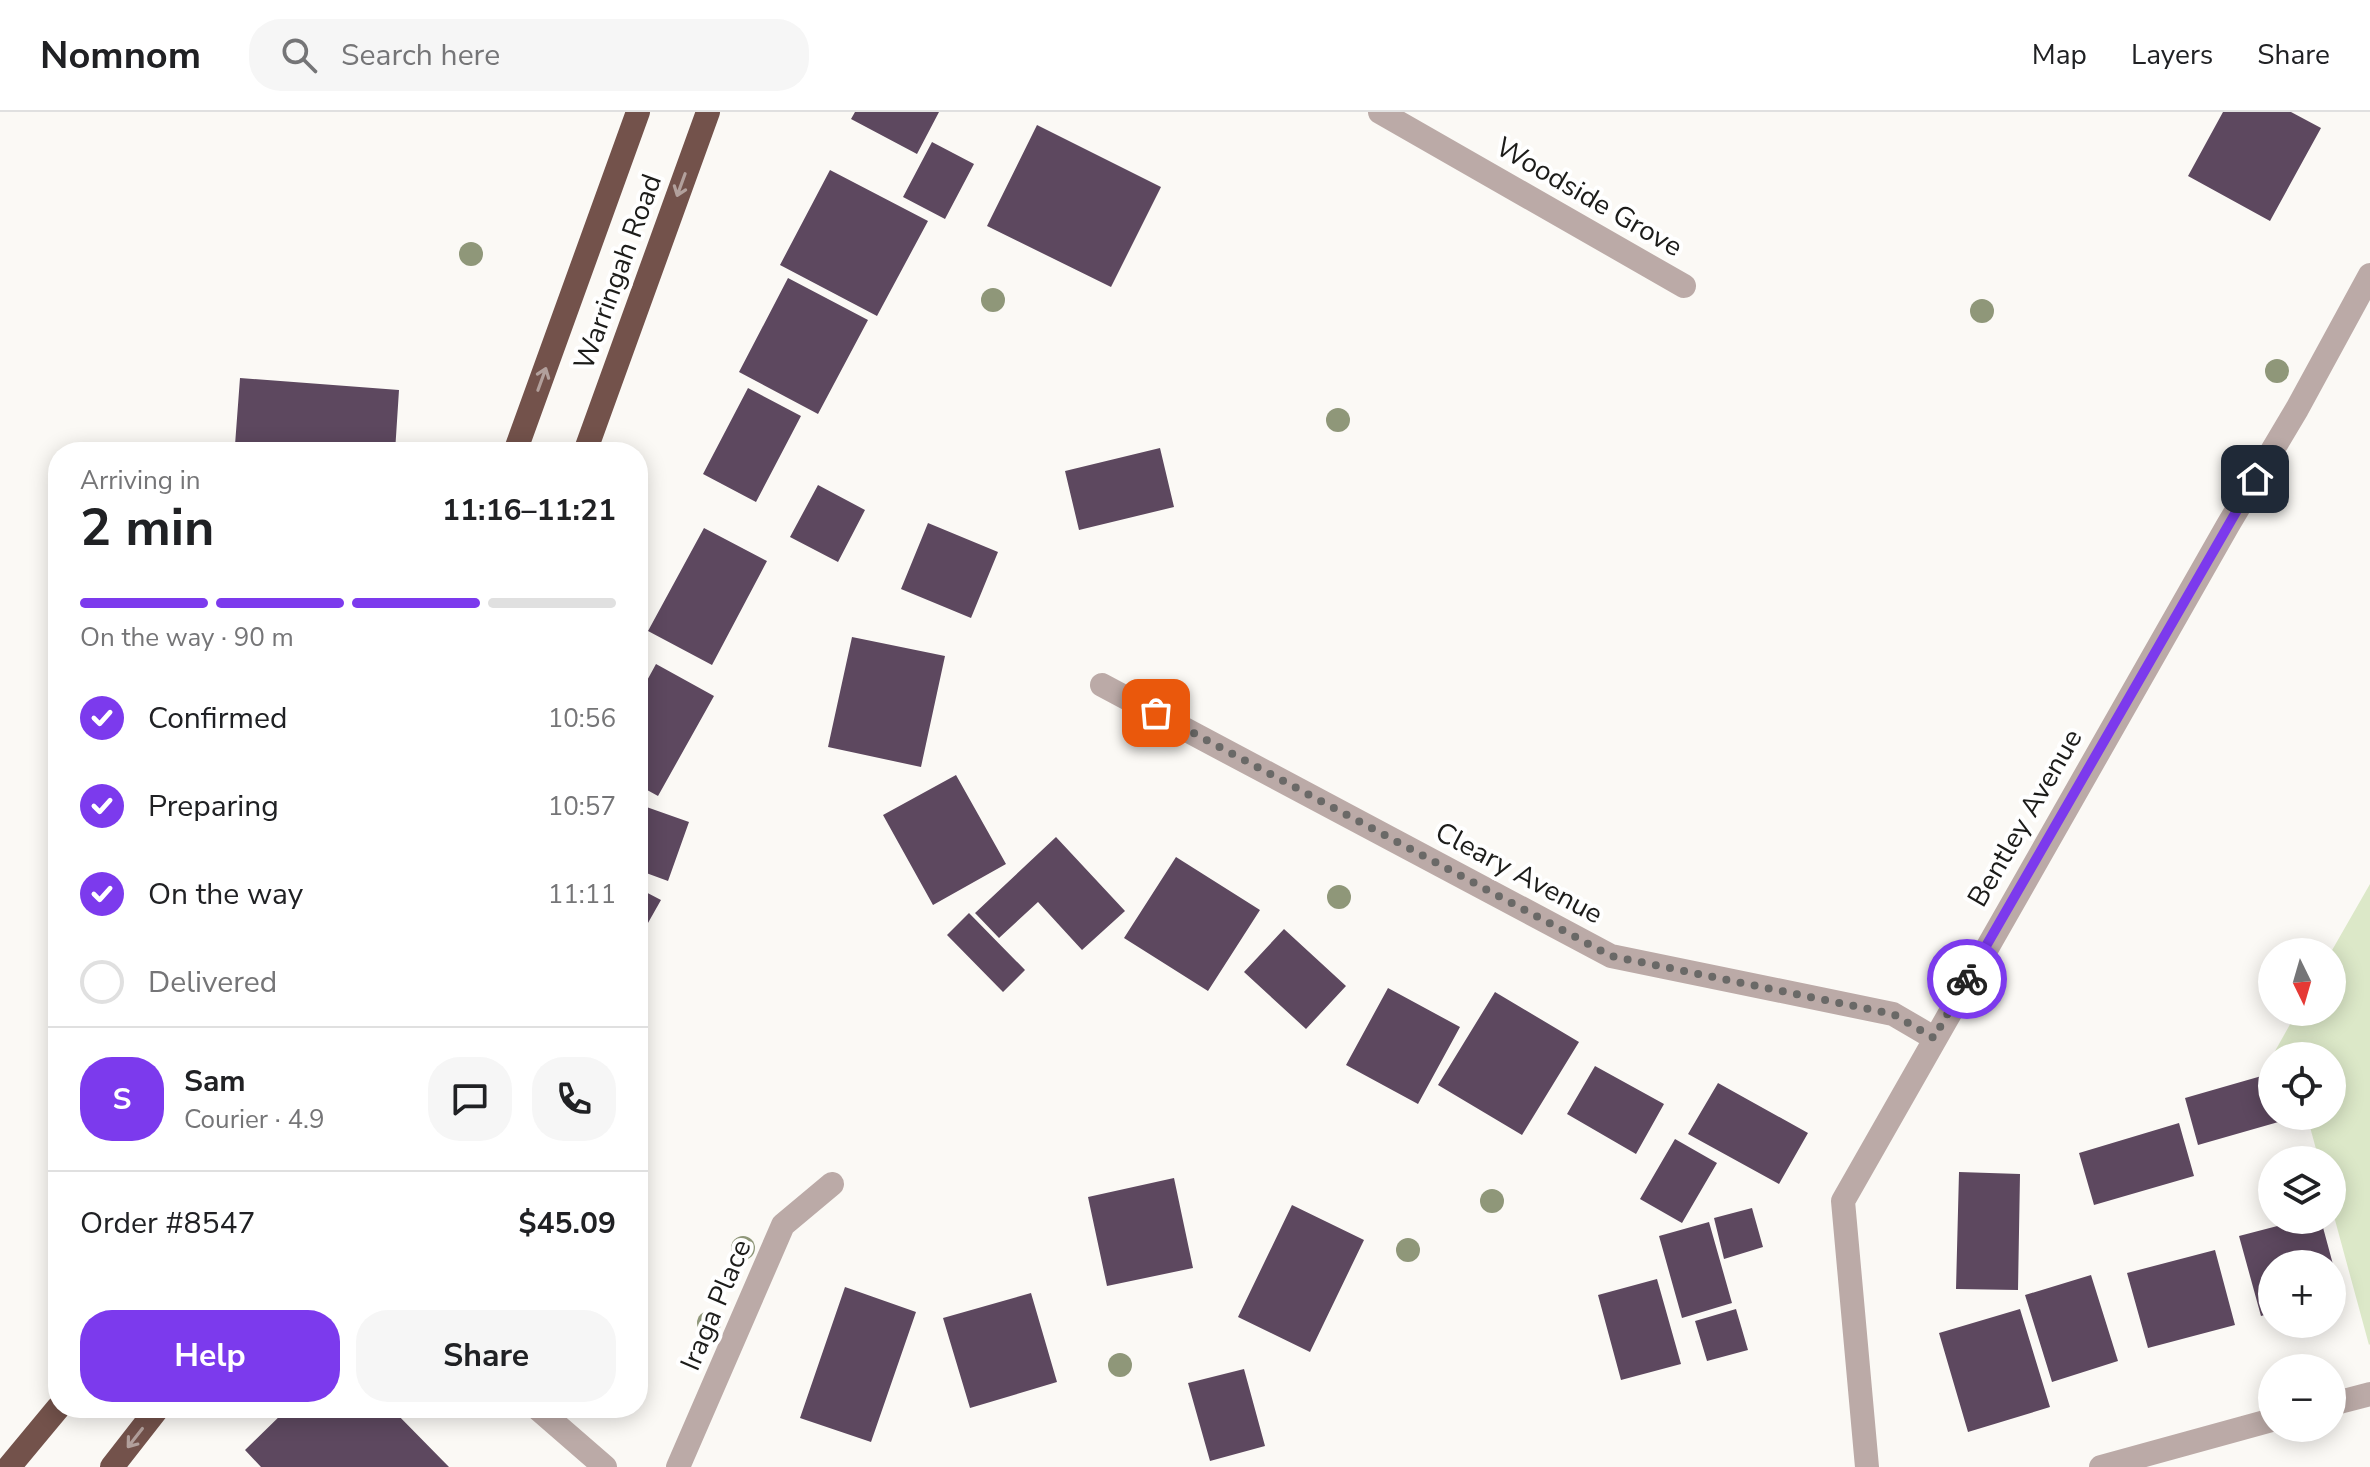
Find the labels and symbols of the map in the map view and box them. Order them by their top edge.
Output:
street label: Woodside Grove [1489,128,1689,266]
street label: Warringah Road [565,169,671,375]
one-way arrow [673,173,688,198]
one-way arrow [536,367,550,392]
pin [2221,445,2289,513]
pin [1122,679,1190,747]
street label: Bentley Avenue [1959,722,2091,914]
street label: Cleary Avenue [1429,813,1609,933]
north arrow [2258,938,2346,1026]
courier [1927,939,2007,1019]
street label: Iraga Place [671,1234,761,1376]
one-way arrow [126,1427,144,1447]

